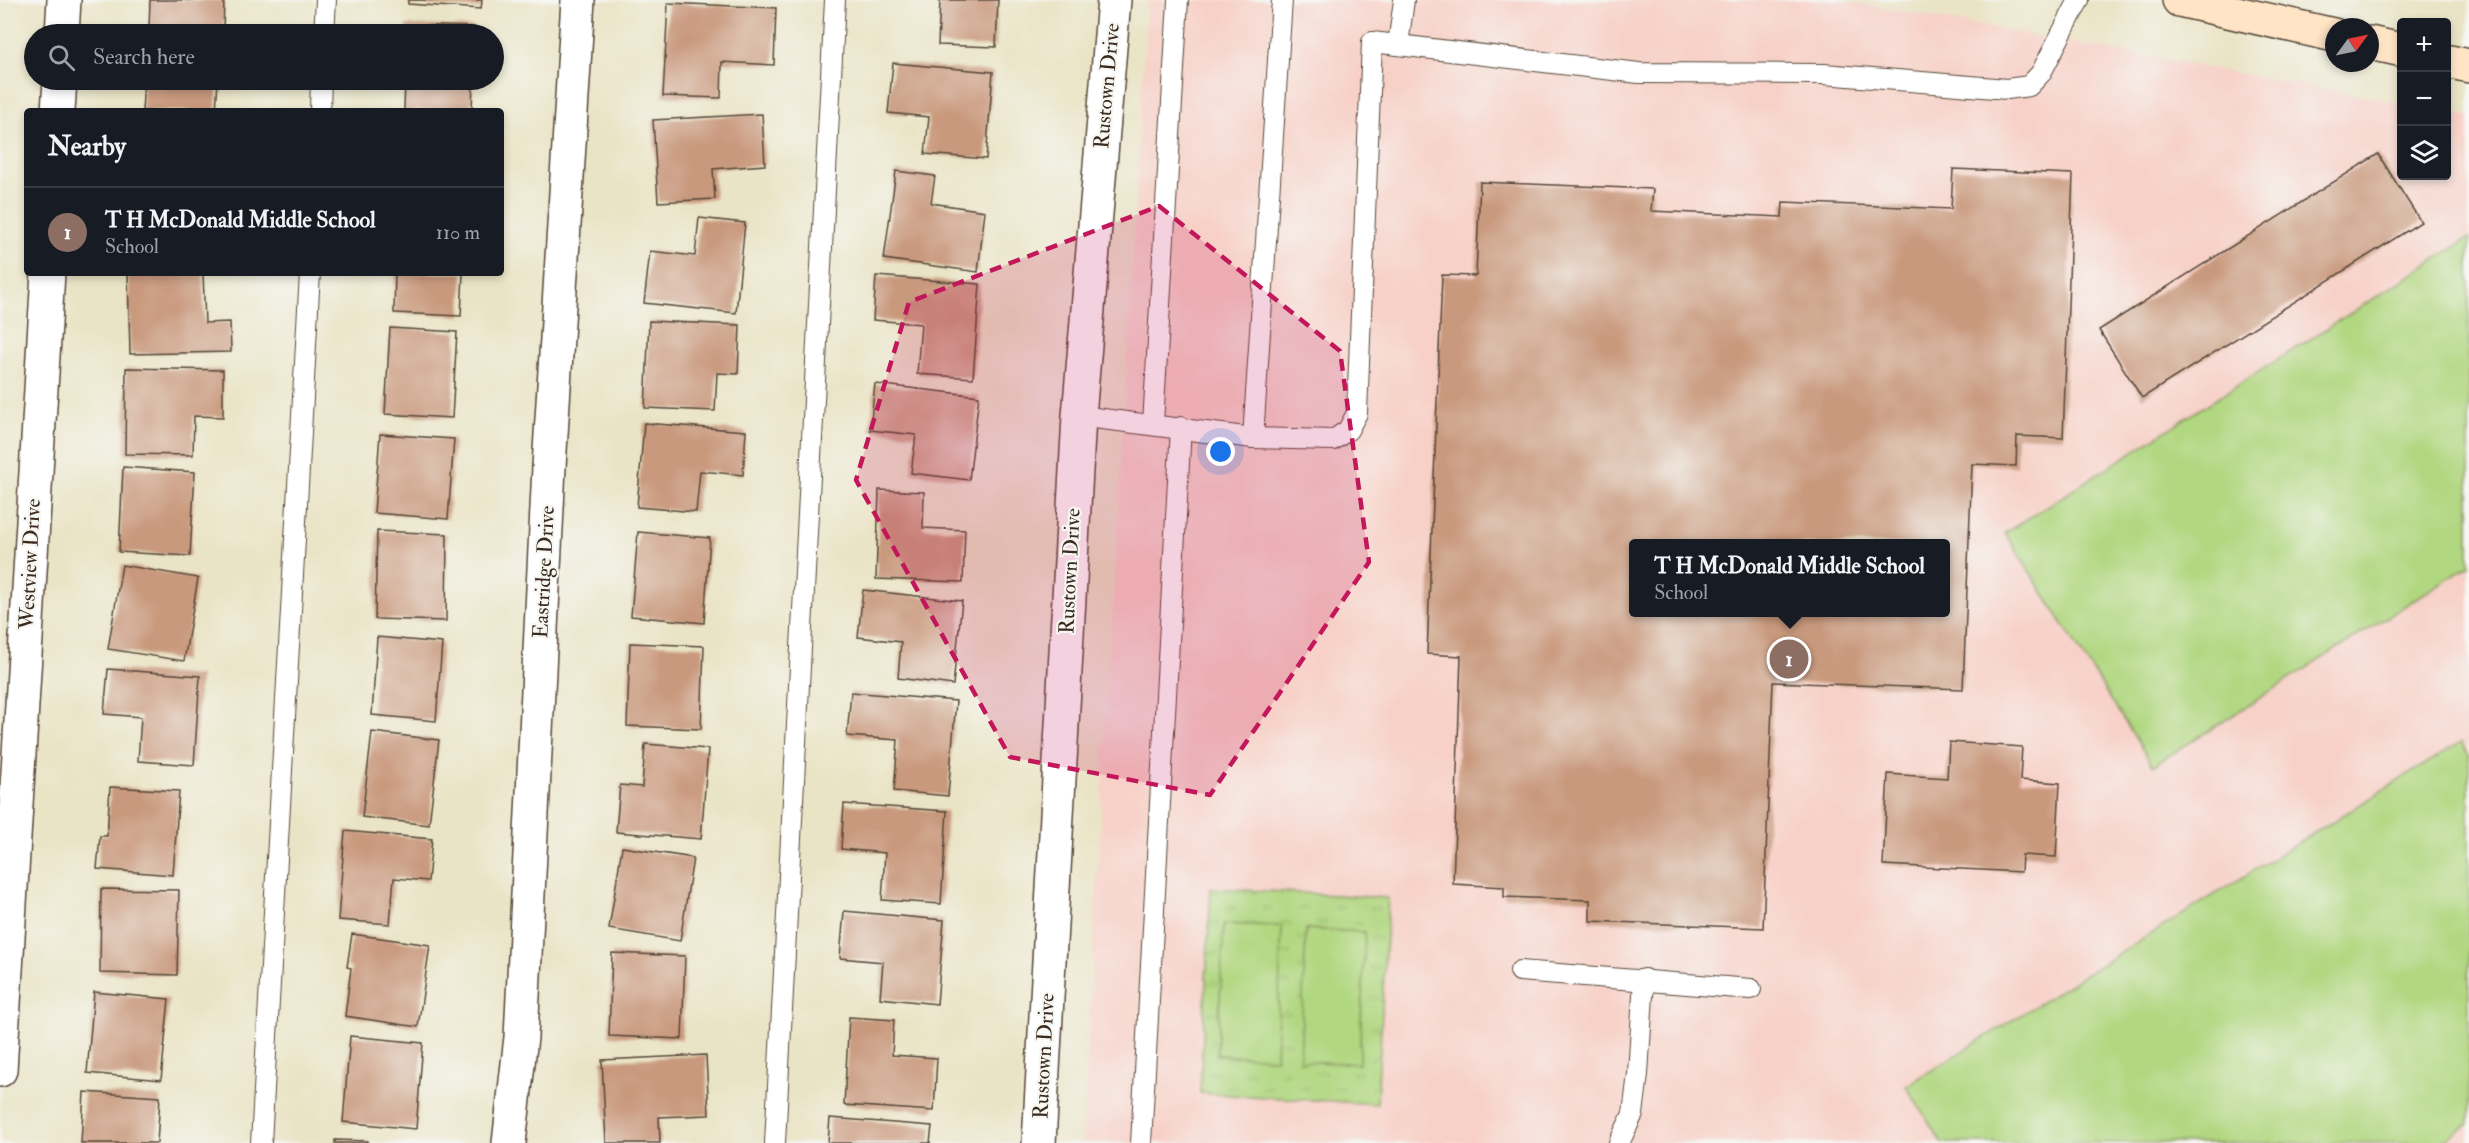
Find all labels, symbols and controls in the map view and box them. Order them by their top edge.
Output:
north arrow [2325,18,2379,72]
map controls [2397,18,2451,180]
button: + [2397,18,2451,72]
street label: Rustown Drive [1088,22,1126,150]
search box [24,24,504,90]
icon: search [45,41,78,74]
text: Search here [93,43,195,71]
button: − [2397,72,2451,126]
button: layers [2397,126,2451,180]
text: Nearby [48,131,126,163]
text: T H McDonald Middle School [105,206,376,234]
text: 1 [64,220,71,245]
text: 110 m [436,220,480,245]
text: School [105,234,159,259]
your location [1206,437,1235,466]
street label: Westview Drive [13,498,47,631]
street label: Eastridge Drive [527,505,561,639]
street label: Rustown Drive [1053,507,1087,635]
popup [1629,539,1950,617]
text: T H McDonald Middle School [1654,552,1925,580]
text: School [1654,580,1708,605]
pin: 1 [1770,636,1808,682]
street label: Rustown Drive [1027,992,1061,1120]

